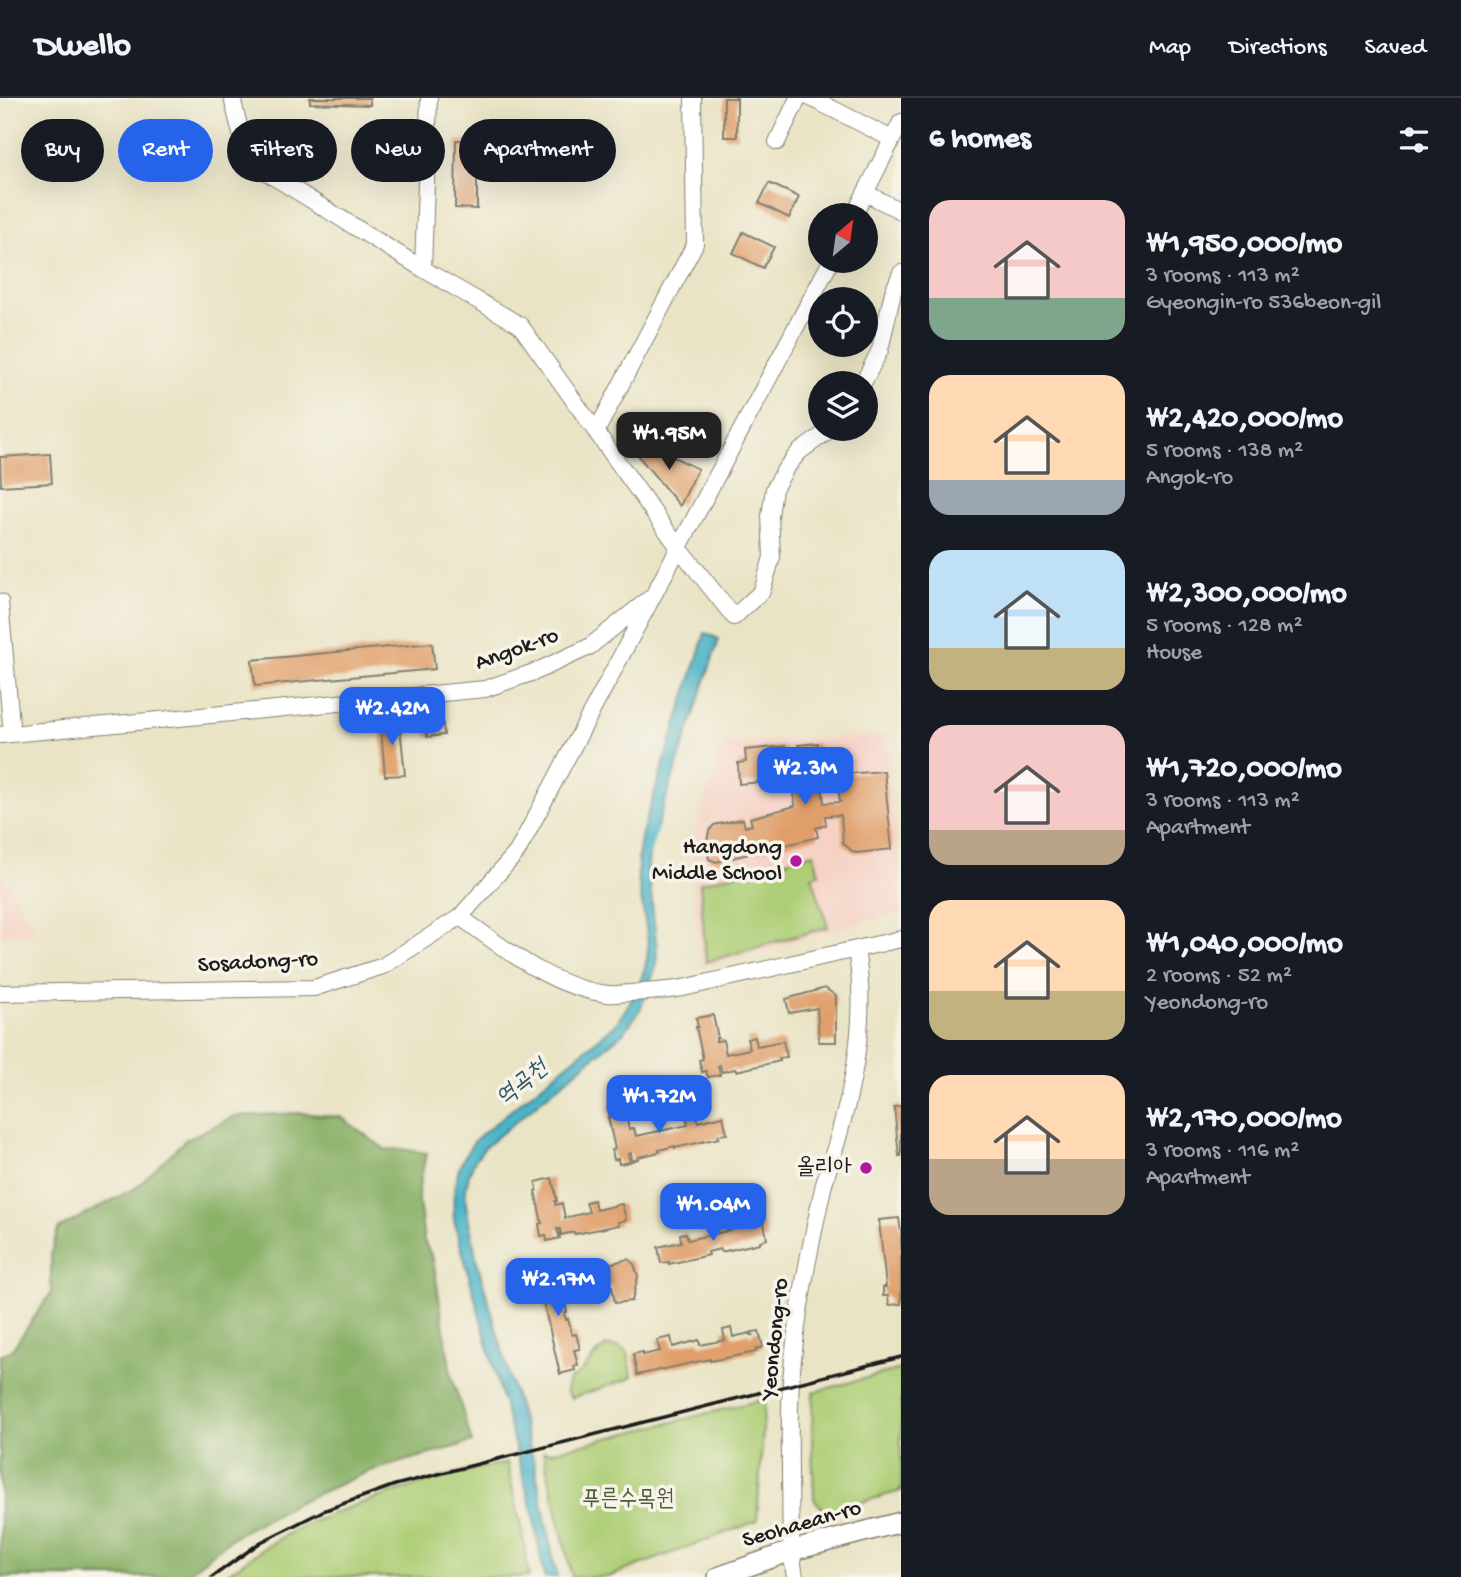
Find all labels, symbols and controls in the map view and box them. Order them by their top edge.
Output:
text: Dwello [35,29,131,67]
text: Map [1149,34,1191,63]
text: Directions [1229,34,1327,63]
text: Saved [1365,34,1426,63]
chip: Buy [21,119,104,182]
chip: Rent [118,119,213,182]
chip: Filters [227,119,337,182]
chip: New [351,119,445,182]
chip: Apartment [459,119,616,182]
icon: filters [1395,121,1433,159]
text: 6 homes [929,123,1031,158]
north arrow [808,203,878,273]
map controls [808,203,878,441]
icon: home [985,228,1069,312]
text: ₩1,950,000/mo [1146,228,1342,263]
text: 3 rooms · 113 m² [1146,263,1300,290]
button: locate [808,287,878,357]
text: Gyeongin-ro 536beon-gil [1146,290,1381,317]
button: layers [808,371,878,441]
icon: home [985,403,1069,487]
text: ₩2,420,000/mo [1146,403,1343,438]
pin: ₩1.95M [612,412,726,472]
text: ₩1.95M [632,421,706,448]
text: 5 rooms · 138 m² [1146,438,1303,465]
text: Angok-ro [1146,465,1233,492]
icon: home [985,578,1069,662]
text: ₩2,300,000/mo [1146,578,1347,613]
text: 5 rooms · 128 m² [1146,613,1303,640]
street label: Angok-ro [471,622,563,678]
text: House [1146,640,1202,667]
pin: ₩2.42M [335,688,449,747]
text: ₩2.42M [355,696,429,723]
pin: ₩2.3M [756,748,854,807]
icon: home [985,753,1069,837]
text: ₩1,720,000/mo [1146,753,1342,788]
text: ₩2.3M [773,756,837,783]
text: 3 rooms · 113 m² [1146,788,1300,815]
text: Apartment [1146,815,1250,842]
place label: Hangdong Middle School [652,835,782,888]
marker: Hangdong Middle School [788,853,804,869]
icon: home [985,928,1069,1012]
text: ₩1,040,000/mo [1146,928,1343,963]
street label: Sosadong-ro [197,946,319,980]
text: 2 rooms · 52 m² [1146,963,1292,990]
text: Yeondong-ro [1146,990,1268,1017]
water label: 역곡천 [491,1053,557,1113]
pin: ₩1.72M [602,1076,716,1135]
text: ₩1.72M [623,1084,695,1111]
icon: home [985,1103,1069,1187]
text: ₩2,170,000/mo [1146,1103,1342,1138]
text: 3 rooms · 116 m² [1146,1138,1299,1165]
place label: 올리아 [796,1155,852,1182]
marker: 올리아 [858,1160,874,1176]
text: Apartment [1146,1165,1250,1192]
pin: ₩1.04M [656,1184,770,1243]
text: ₩1.04M [676,1192,750,1219]
pin: ₩2.17M [501,1258,615,1318]
text: ₩2.17M [522,1267,594,1294]
street label: Yeondong-ro [756,1277,796,1403]
park label: 푸른수목원 [582,1487,674,1514]
street label: Seohaean-ro [739,1495,865,1555]

